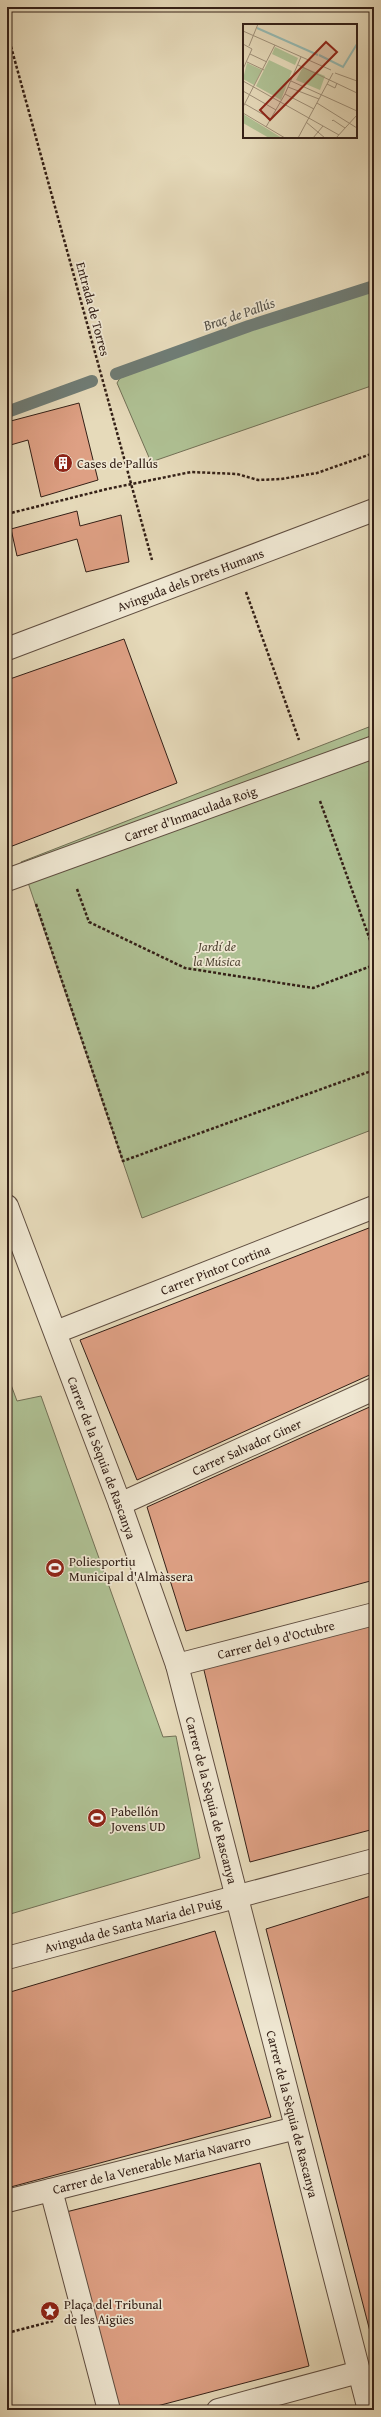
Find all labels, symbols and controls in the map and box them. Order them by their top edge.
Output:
inset map [243,24,357,138]
street label: Entrada de Torres [71,260,115,358]
water label: Braç de Pallús [200,292,277,336]
building icon: Cases de Pallús [52,452,74,474]
place label: Cases de Pallús [77,454,158,473]
street label: Avinguda dels Drets Humans [114,543,266,616]
street label: Carrer d'Inmaculada Roig [122,781,260,846]
park label: Jardí de la Música [193,937,241,971]
street label: Carrer Pintor Cortina [158,1239,274,1300]
street label: Carrer de la Sèquia de Rascanya [63,1374,141,1542]
street label: Carrer Salvador Giner [189,1413,305,1480]
place label: Poliesportiu Municipal d'Almàssera [69,1552,194,1586]
sports icon: Poliesportiu Municipal d'Almàssera [44,1557,66,1579]
street label: Carrer del 9 d'Octubre [215,1615,336,1664]
street label: Carrer de la Sèquia de Rascanya [181,1714,243,1887]
place label: Pabellón Jovens UD [109,1802,166,1836]
sports icon: Pabellón Jovens UD [86,1807,108,1829]
street label: Avinguda de Santa Maria del Puig [42,1892,224,1957]
street label: Carrer de la Sèquia de Rascanya [262,2028,324,2200]
street label: Carrer de la Venerable Maria Navarro [50,2130,253,2199]
place label: Plaça del Tribunal de les Aigües [64,2295,163,2329]
place icon: Plaça del Tribunal de les Aigües [39,2300,61,2322]

